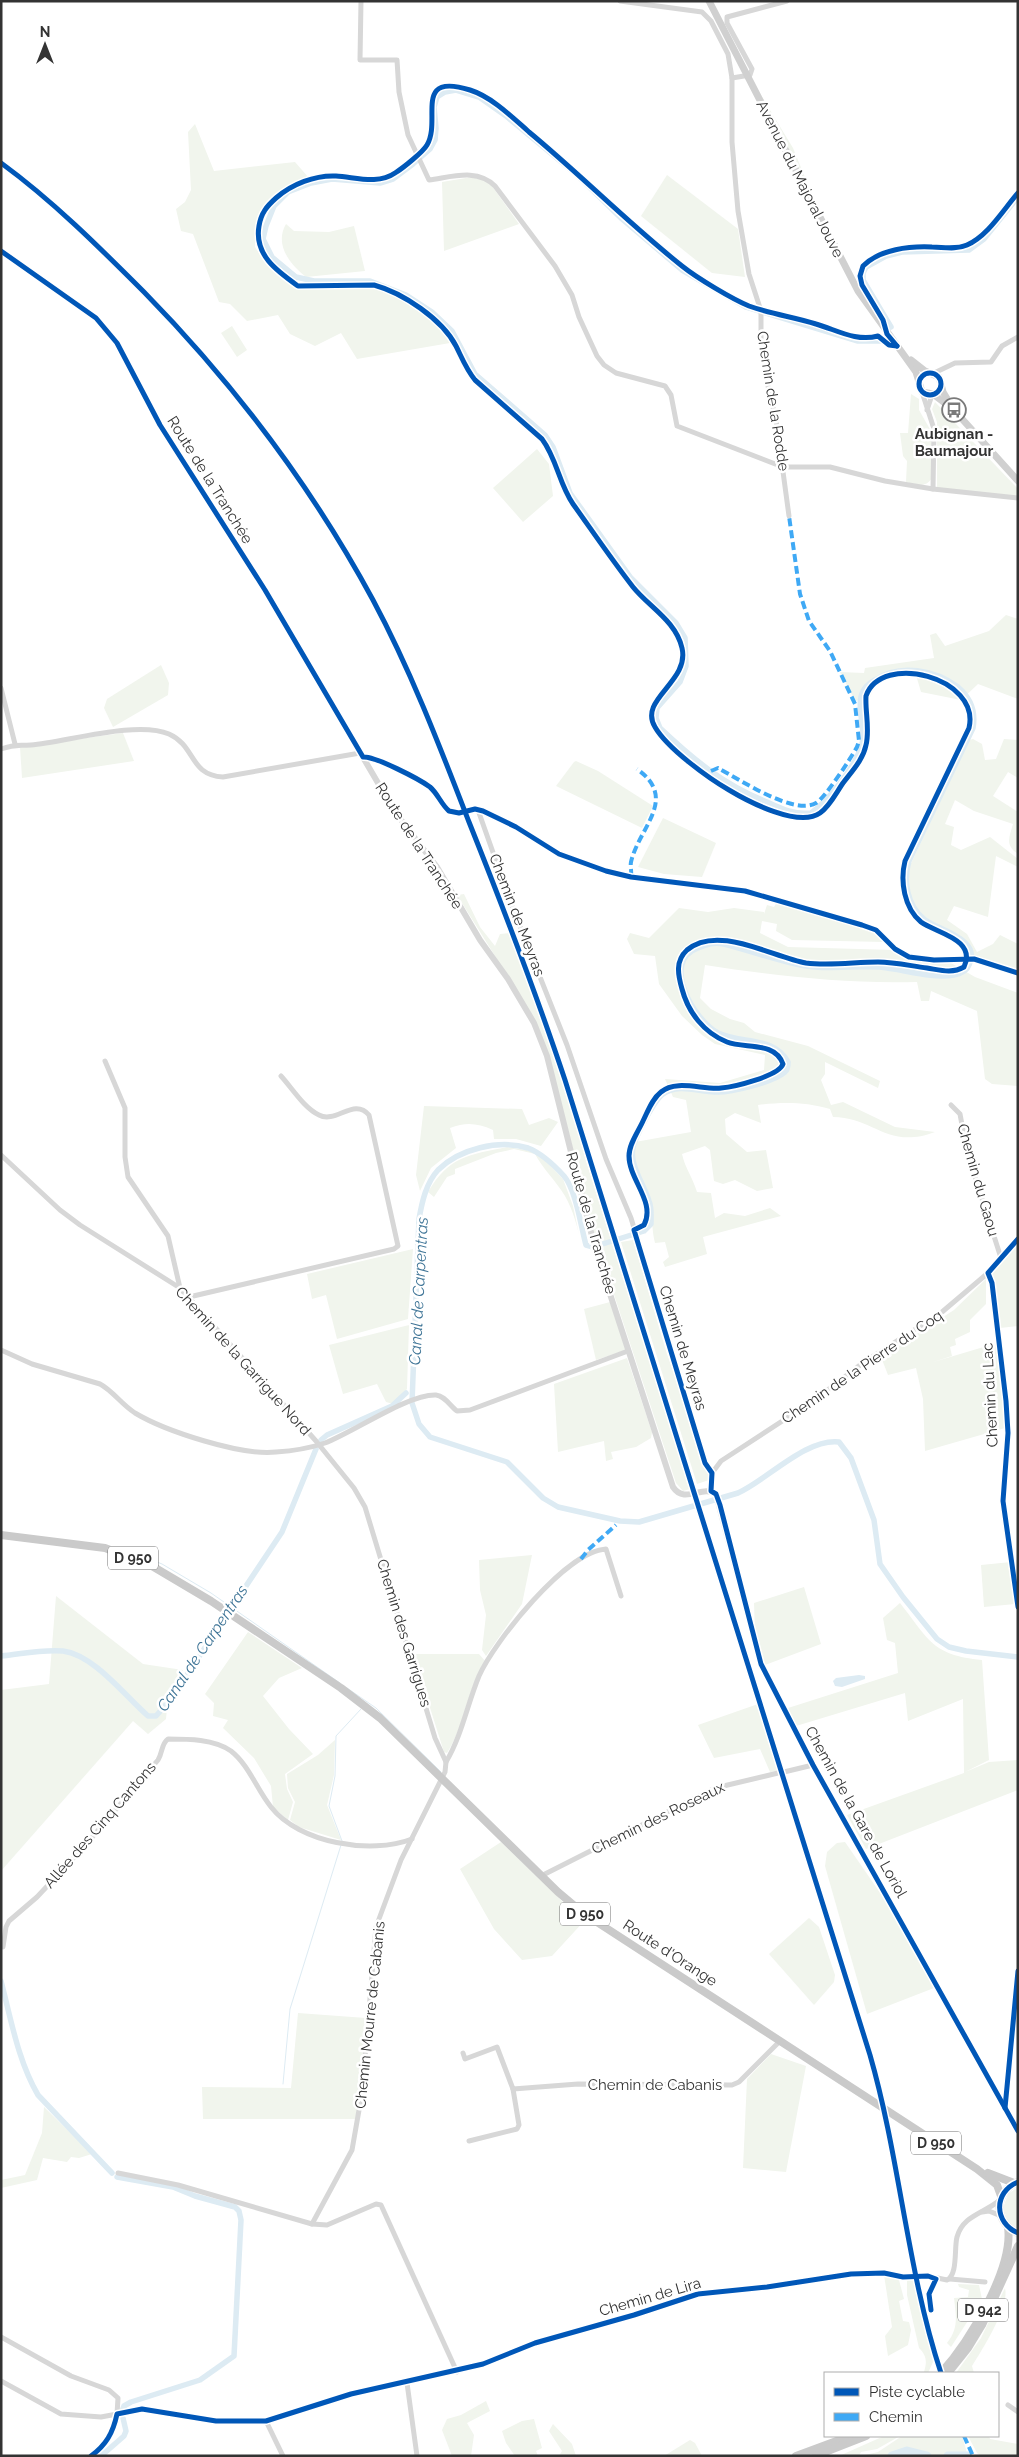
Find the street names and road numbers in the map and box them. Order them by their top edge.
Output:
street label: Avenue du Majoral Jouve [752,97,848,261]
street label: Chemin de la Rodde [753,330,793,472]
street label: Route de la Tranchée [163,413,257,547]
street label: Route de la Tranchée [371,779,467,913]
street label: Chemin de Meyras [485,851,549,979]
street label: Chemin du Gaou [953,1122,1003,1238]
street label: Route de la Tranchée [562,1150,620,1296]
street label: Chemin de la Garrigue Nord [171,1283,315,1439]
street label: Chemin de Meyras [655,1283,711,1413]
street label: Chemin de la Pierre du Coq [778,1306,946,1428]
street label: Chemin du Lac [978,1342,1002,1448]
road number: D 950 [108,1546,158,1570]
street label: Chemin des Garrigues [373,1557,435,1709]
street label: Chemin de la Gare de Loriol [801,1723,911,1902]
street label: Allée des Cinq Cantons [40,1758,160,1892]
street label: Chemin des Roseaux [589,1778,728,1858]
road number: D 950 [560,1902,610,1926]
street label: Route d'Orange [620,1916,721,1990]
street label: Chemin Mourre de Cabanis [351,1920,389,2110]
street label: Chemin de Cabanis [588,2076,722,2094]
road number: D 950 [911,2132,961,2154]
street label: Chemin de Lira [597,2274,703,2320]
road number: D 942 [958,2298,1008,2322]

